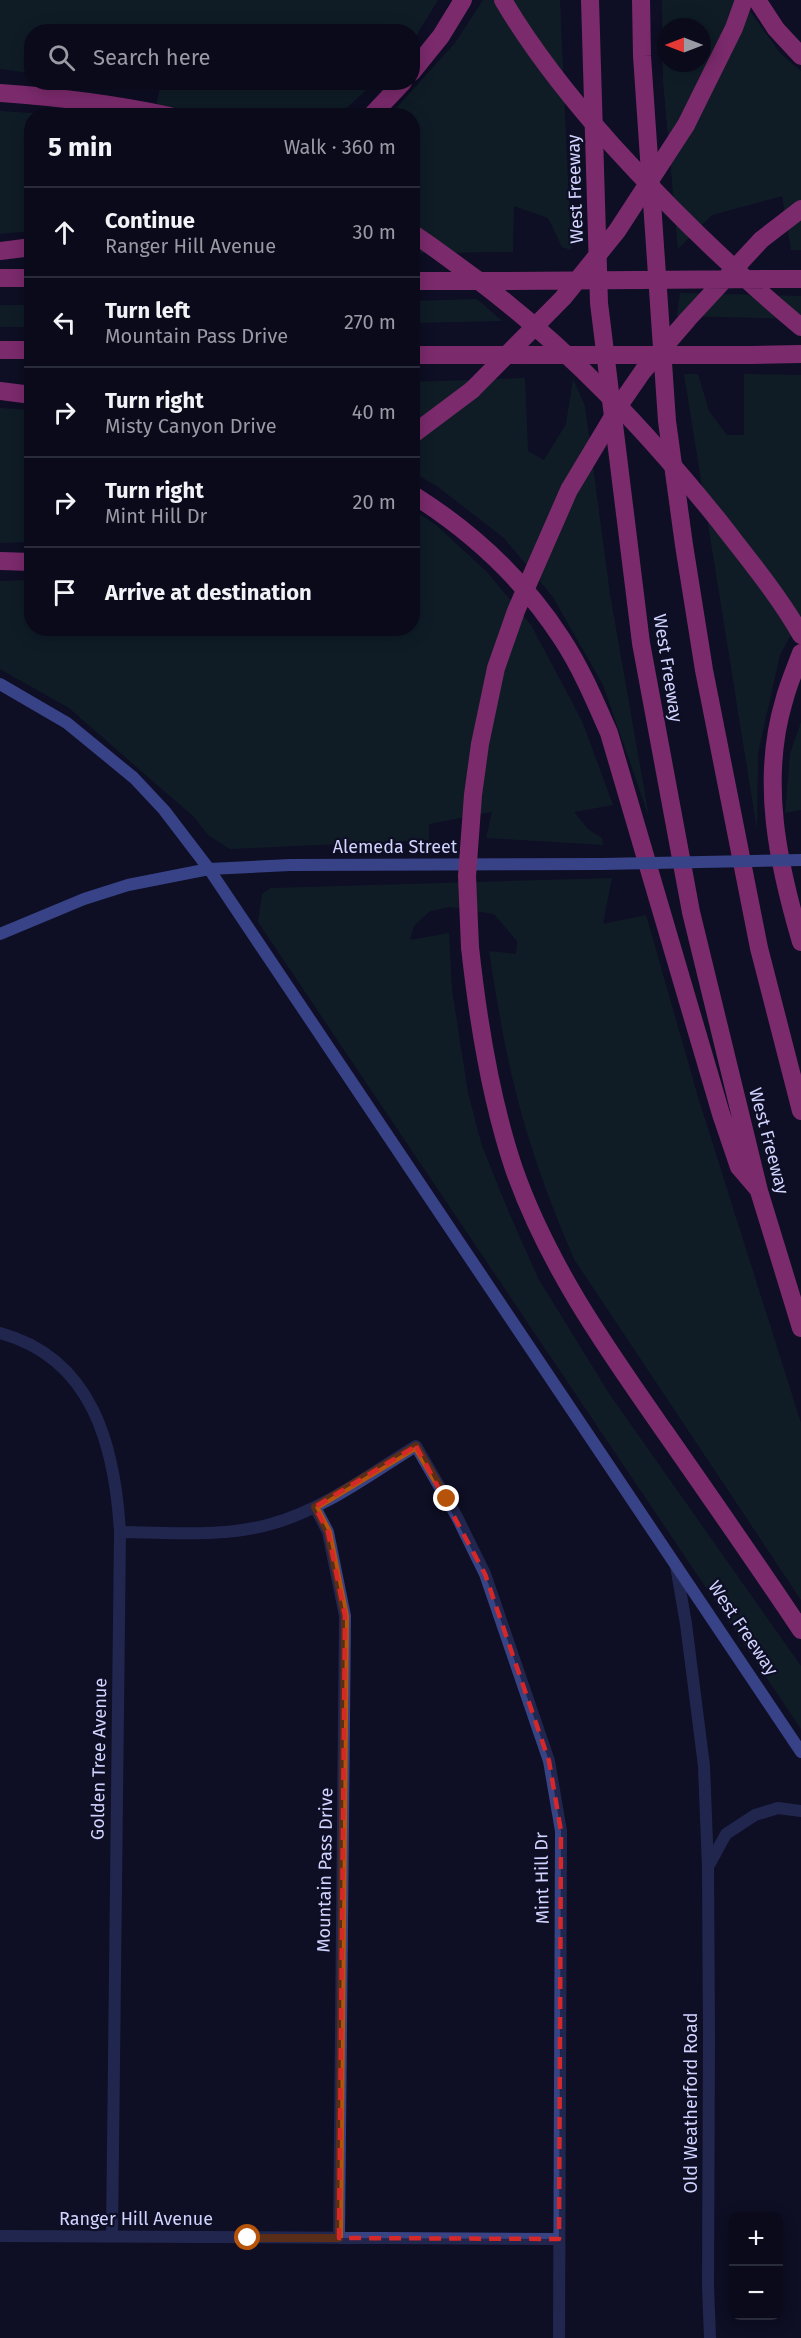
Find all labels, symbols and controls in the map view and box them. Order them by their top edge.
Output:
north arrow [657,18,711,72]
search box [24,24,420,90]
icon: search [45,41,78,74]
text: Search here [93,44,211,71]
text: 5 min [48,132,112,163]
street label: West Freeway [562,134,588,244]
text: Walk · 360 m [284,135,396,159]
text: Continue [105,207,195,234]
icon: ahead [48,216,81,249]
text: 30 m [352,220,396,244]
text: Ranger Hill Avenue [105,234,276,258]
text: Turn left [105,297,190,324]
icon: left [48,306,81,339]
text: 270 m [344,310,396,334]
text: Mountain Pass Drive [105,324,288,348]
text: Turn right [105,387,204,414]
icon: right [48,396,81,429]
text: 40 m [352,400,396,424]
text: Misty Canyon Drive [105,414,277,438]
text: Turn right [105,477,204,504]
icon: right [48,486,81,519]
text: 20 m [353,490,396,514]
text: Mint Hill Dr [105,504,207,528]
icon: arrive [48,576,81,609]
text: Arrive at destination [105,579,312,606]
street label: West Freeway [649,612,687,724]
street label: Alemeda Street [333,836,458,858]
street label: West Freeway [744,1085,794,1197]
route end [433,1485,459,1511]
street label: West Freeway [703,1576,783,1680]
street label: Golden Tree Avenue [87,1678,111,1840]
street label: Mountain Pass Drive [313,1787,337,1953]
street label: Mint Hill Dr [530,1832,554,1924]
street label: Old Weatherford Road [680,2013,702,2193]
street label: Ranger Hill Avenue [59,2208,213,2230]
map controls [729,2212,783,2320]
button: + [729,2212,783,2266]
route start [234,2224,260,2250]
button: − [729,2266,783,2320]

